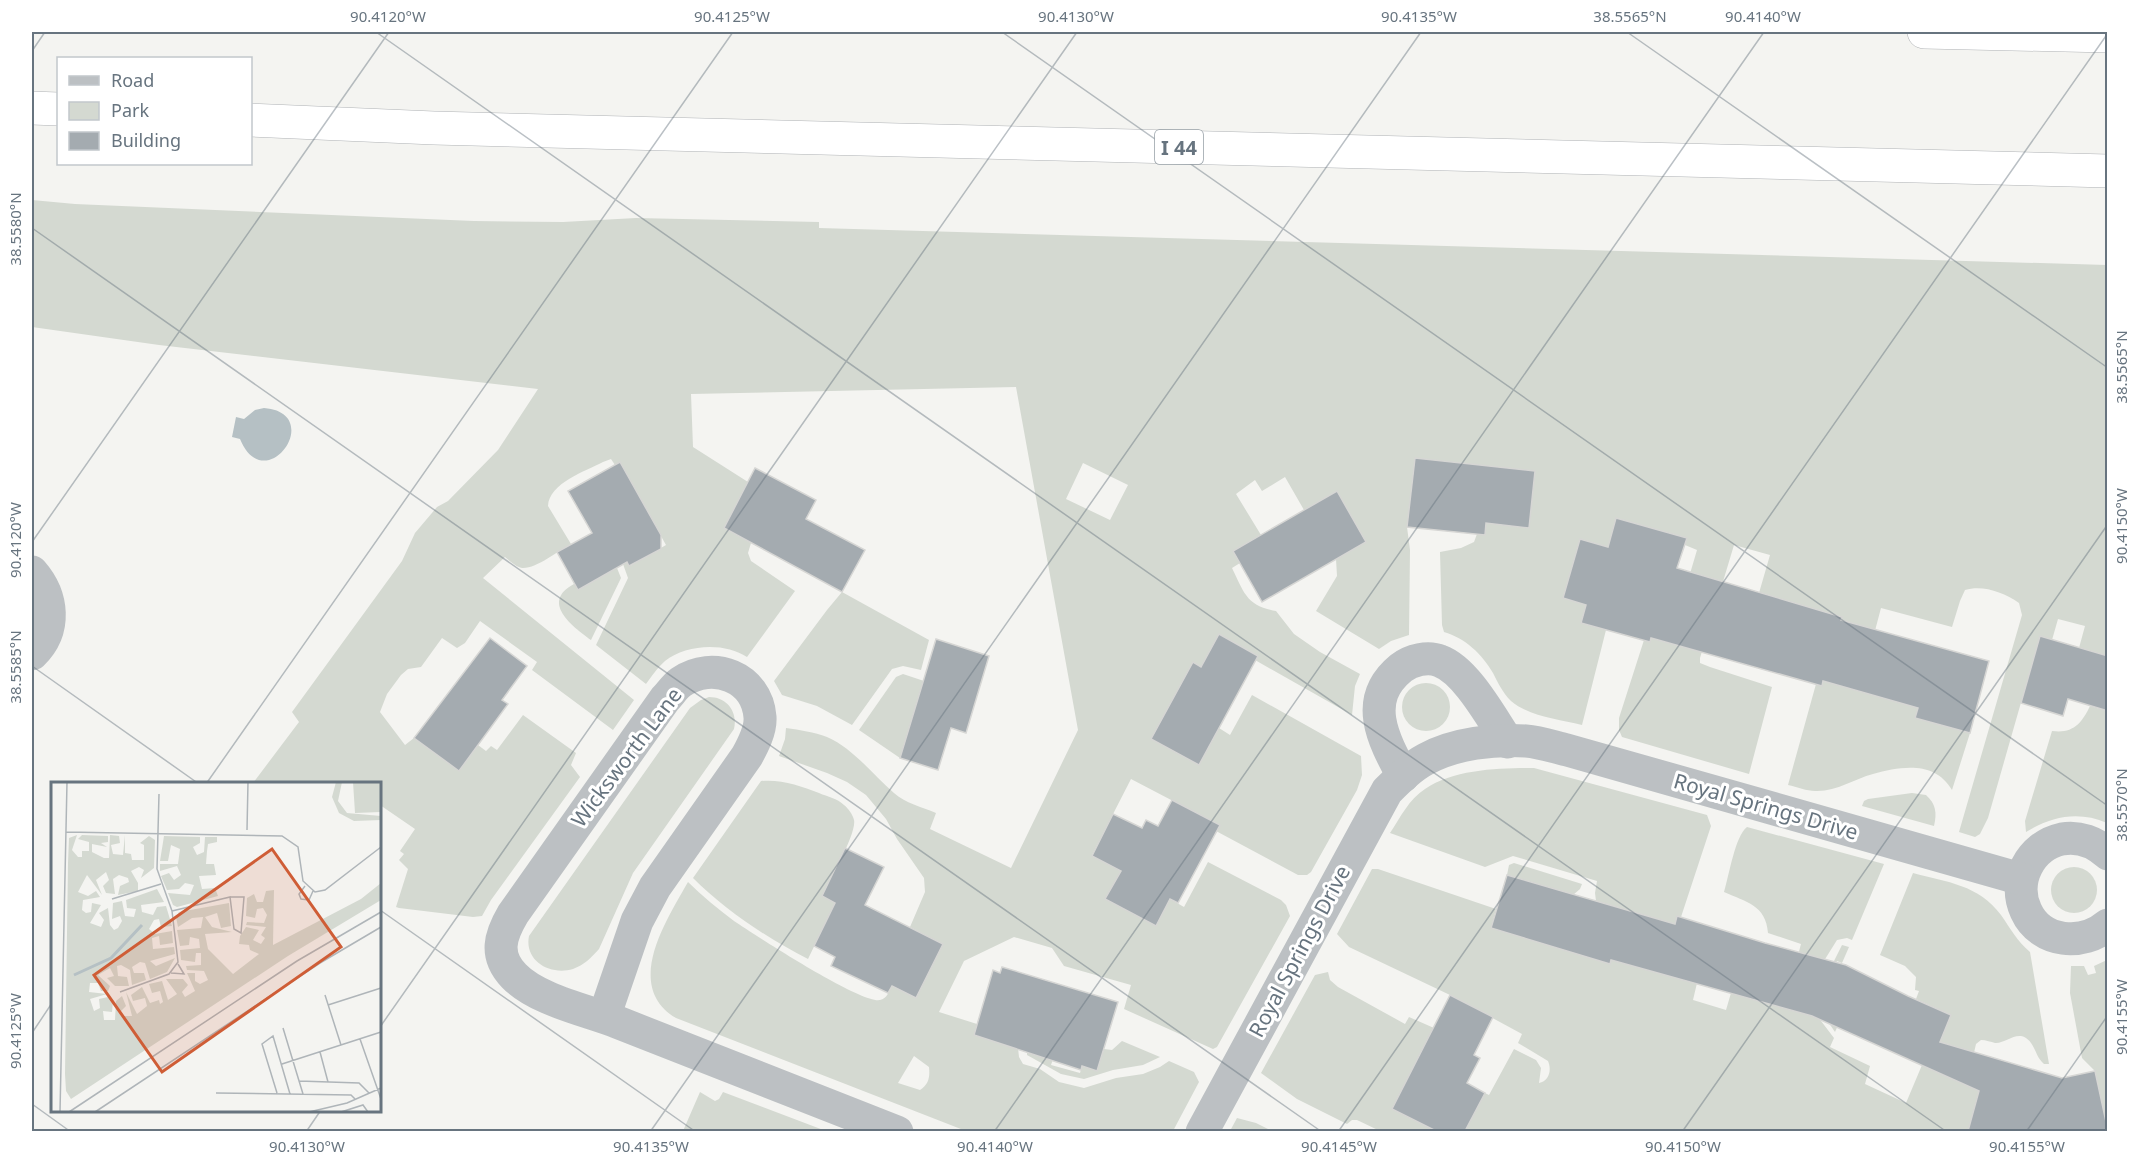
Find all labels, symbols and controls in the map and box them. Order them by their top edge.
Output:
text: 90.4120°W [350,6,426,26]
text: 90.4125°W [694,6,770,26]
text: 90.4130°W [1038,6,1114,26]
text: 90.4135°W [1381,6,1457,26]
text: 38.5565°N [1593,6,1667,26]
text: 90.4140°W [1725,6,1801,26]
legend [57,57,252,165]
text: Road [111,68,154,92]
text: Park [111,98,149,122]
text: Building [111,128,181,152]
road number: I 44 [1155,130,1203,164]
text: 38.5580°N [5,192,25,266]
text: 38.5565°N [2111,330,2131,404]
text: 90.4150°W [2111,488,2131,564]
text: 90.4120°W [5,502,25,578]
text: 38.5585°N [5,630,25,704]
street label: Wicksworth Lane [564,682,688,832]
street label: Royal Springs Drive [1671,766,1861,846]
text: 38.5570°N [2111,768,2131,842]
inset map [51,782,381,1112]
street label: Royal Springs Drive [1242,860,1356,1042]
text: 90.4155°W [2111,979,2131,1055]
text: 90.4125°W [5,993,25,1069]
text: 90.4130°W [269,1136,345,1156]
text: 90.4135°W [613,1136,689,1156]
text: 90.4140°W [957,1136,1033,1156]
text: 90.4145°W [1301,1136,1377,1156]
text: 90.4150°W [1645,1136,1721,1156]
text: 90.4155°W [1989,1136,2065,1156]

